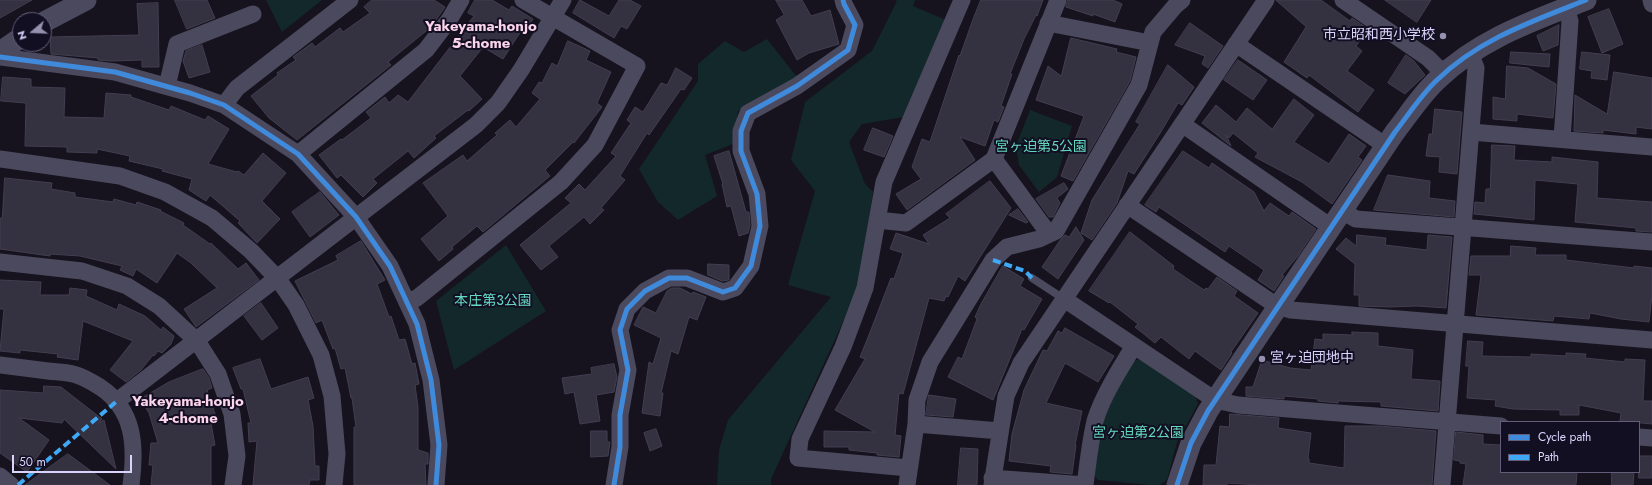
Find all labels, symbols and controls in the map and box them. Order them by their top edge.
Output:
north arrow [12,12,52,52]
district label: Yakeyama-honjo 5-chome [425,18,537,53]
place label: 市立昭和西小学校 [1323,28,1435,44]
text: N [13,29,31,42]
marker: 市立昭和西小学校 [1438,31,1448,41]
park label: 宮ヶ迫第5公園 [995,140,1087,156]
park label: 本庄第3公園 [454,294,532,310]
place label: 宮ヶ迫団地中 [1270,351,1354,367]
marker: 宮ヶ迫団地中 [1257,354,1267,364]
district label: Yakeyama-honjo 4-chome [132,393,244,428]
legend [1500,421,1640,473]
park label: 宮ヶ迫第2公園 [1092,426,1184,442]
text: Cycle path [1538,428,1591,446]
scale bar [14,447,134,473]
text: Path [1538,448,1559,466]
text: 50 m [19,453,46,471]

